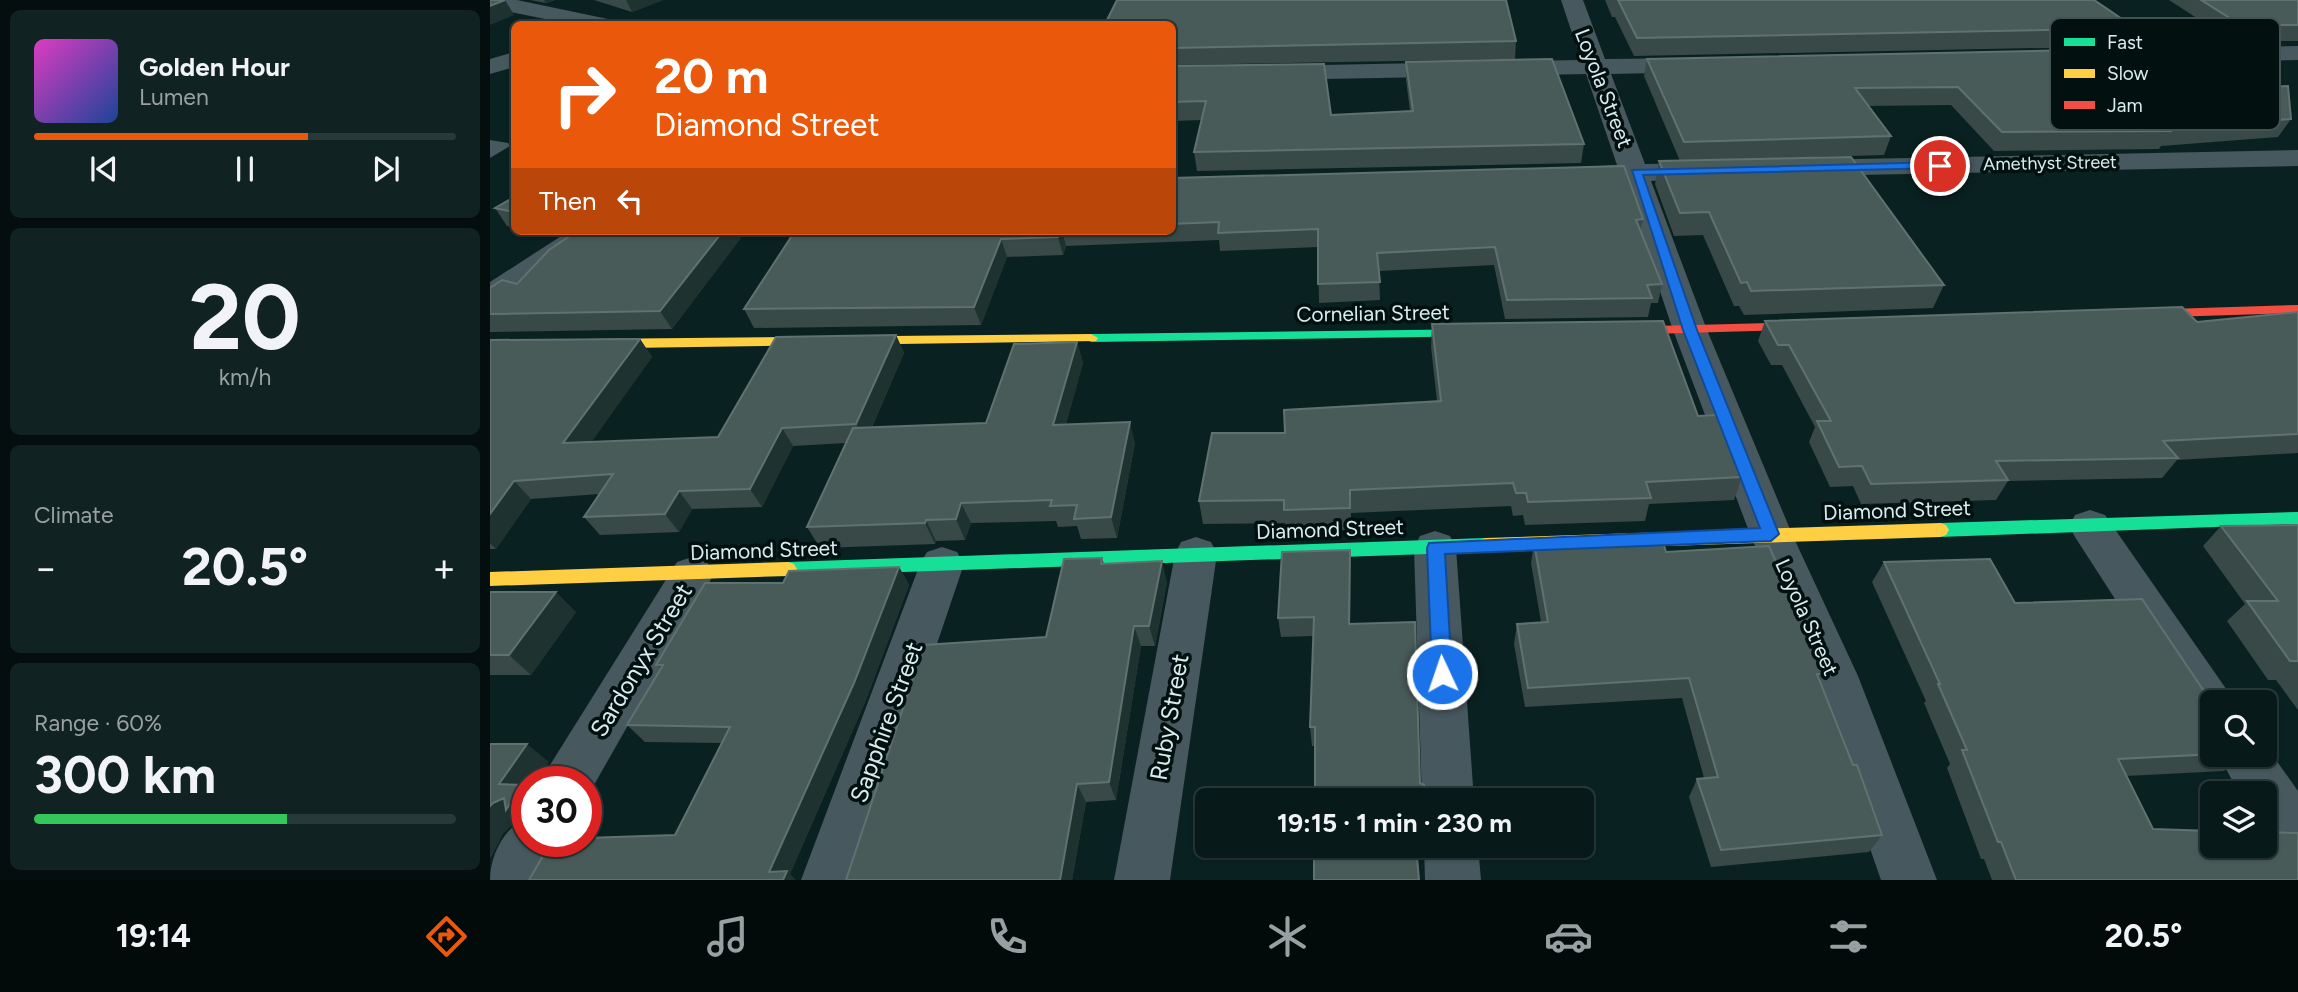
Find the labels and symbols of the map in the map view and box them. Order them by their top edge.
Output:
legend [2050,18,2280,130]
street label: Loyola Street [1570,25,1638,151]
text: Fast [2107,31,2143,54]
text: Slow [2107,62,2149,85]
text: Jam [2107,94,2143,117]
pin [1910,136,1970,196]
street label: Amethyst Street [1983,151,2117,175]
street label: Cornelian Street [1296,299,1450,327]
street label: Diamond Street [1823,495,1971,525]
street label: Diamond Street [1256,514,1404,544]
street label: Diamond Street [690,535,838,565]
street label: Loyola Street [1770,555,1844,679]
street label: Sardonyx Street [584,578,698,742]
position arrow [1405,637,1479,711]
street label: Sapphire Street [844,638,928,806]
street label: Ruby Street [1144,651,1194,783]
speed limit sign: 30 [511,766,602,857]

